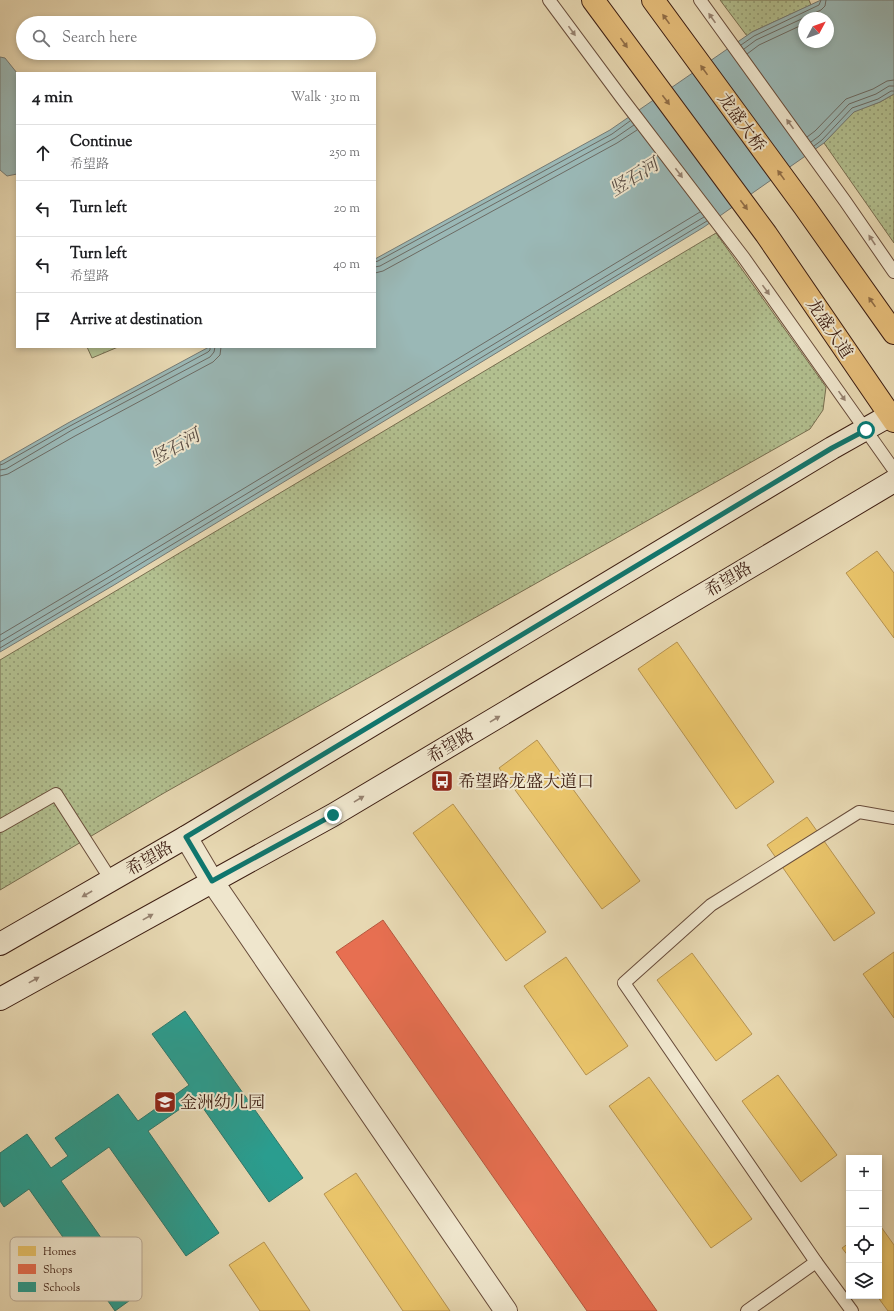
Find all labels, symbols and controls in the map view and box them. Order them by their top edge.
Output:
one-way arrow [708,12,716,23]
north arrow [798,12,834,48]
one-way arrow [662,14,670,24]
search box [16,16,376,60]
one-way arrow [568,26,577,37]
icon: search [30,27,52,49]
text: Search here [62,28,137,49]
one-way arrow [620,37,628,48]
one-way arrow [700,65,708,75]
text: 4 min [32,86,73,110]
text: Walk · 310 m [291,89,360,107]
street label: 龙盛大桥 [711,89,770,158]
one-way arrow [662,95,670,105]
one-way arrow [786,119,794,129]
text: Continue [70,132,132,153]
icon: ahead [32,142,54,164]
text: 250 m [329,144,360,162]
water label: 竖石河 [605,152,667,204]
text: 希望路 [70,156,109,174]
one-way arrow [674,168,682,178]
one-way arrow [777,169,785,180]
icon: left [32,198,54,220]
text: Turn left [70,198,127,219]
one-way arrow [740,199,748,210]
text: 20 m [334,200,360,218]
one-way arrow [868,235,876,245]
text: Turn left [70,244,127,265]
icon: left [32,254,54,276]
text: 40 m [333,256,360,274]
text: 希望路 [70,268,109,286]
one-way arrow [762,285,770,295]
street label: 龙盛大道 [799,294,857,364]
one-way arrow [867,296,876,307]
icon: arrive [32,310,54,332]
text: Arrive at destination [70,310,203,331]
one-way arrow [838,391,846,401]
route start [857,421,875,439]
water label: 竖石河 [146,422,208,473]
street label: 希望路 [701,557,757,604]
one-way arrow [489,715,501,722]
street label: 希望路 [423,723,479,770]
bus stop icon: 希望路龙盛大道口 [429,768,455,794]
place label: 希望路龙盛大道口 [458,771,594,795]
one-way arrow [353,796,365,803]
route end [324,806,342,824]
street label: 希望路 [122,837,178,883]
one-way arrow [81,891,92,898]
one-way arrow [142,914,154,920]
one-way arrow [28,977,40,984]
school or university icon: 金洲幼儿园 [152,1089,178,1115]
place label: 金洲幼儿园 [180,1092,265,1116]
map controls [846,1155,882,1299]
button: + [846,1155,882,1191]
button: − [846,1191,882,1227]
button: locate [846,1227,882,1263]
legend [10,1237,142,1301]
text: Homes [43,1244,76,1260]
text: Shops [43,1262,72,1278]
button: layers [846,1263,882,1299]
text: Schools [43,1280,80,1296]

